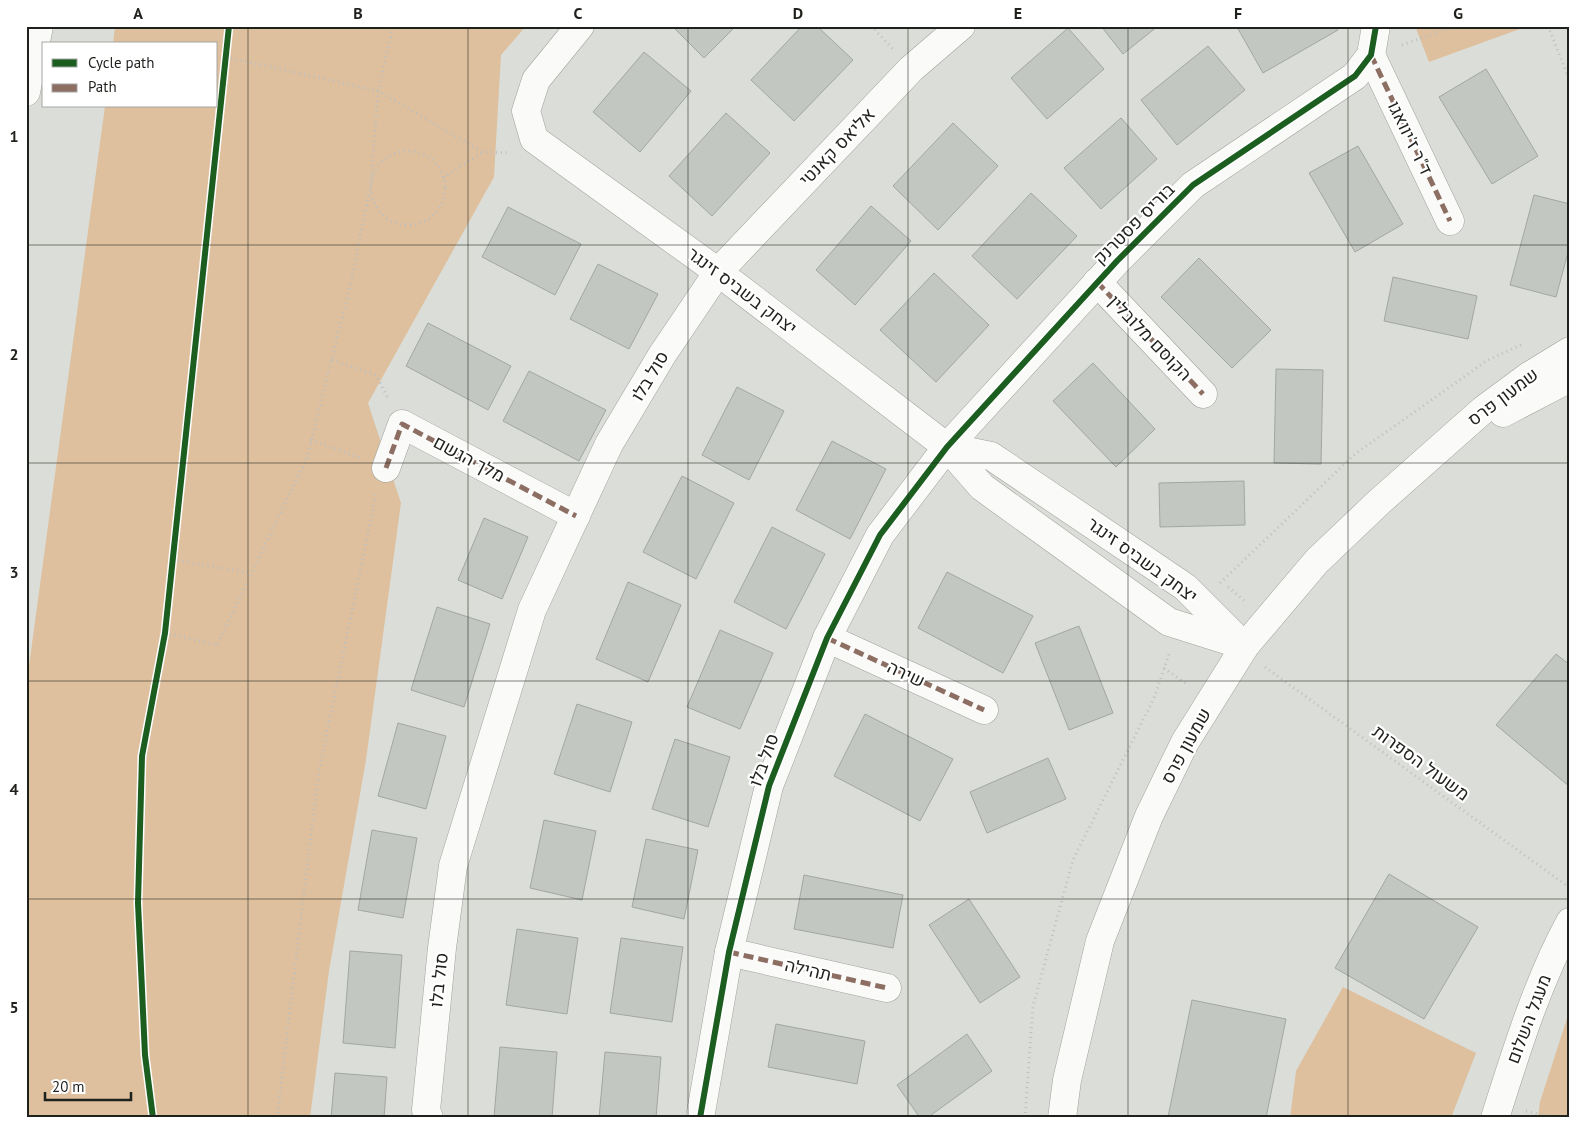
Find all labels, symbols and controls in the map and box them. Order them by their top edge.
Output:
text: A [133,3,143,23]
text: B [353,3,363,23]
text: C [574,3,583,23]
text: D [793,3,803,23]
text: E [1014,3,1022,23]
text: F [1234,3,1242,23]
text: G [1453,3,1463,23]
legend [42,42,218,108]
text: Cycle path [88,53,154,72]
text: Path [88,77,117,96]
street label: ד"ר ז'יוואגו [1383,97,1438,178]
street label: אליאס קאנטי [794,103,880,191]
text: 1 [9,126,19,146]
street label: בוריס פסטרנק [1088,178,1180,269]
street label: יצחק בשביס זינגר [683,242,802,339]
street label: הקוסם מלובלין [1104,290,1197,385]
text: 2 [9,344,19,364]
street label: סול בלו [626,346,674,405]
street label: שמעון פרס [1463,362,1543,431]
street label: מלך הגשם [430,430,509,487]
street label: יצחק בשביס זינגר [1082,512,1202,607]
text: 3 [9,562,19,582]
street label: שירה [884,655,929,692]
street label: שמעון פרס [1155,704,1216,788]
street label: משעול הספרות [1368,720,1474,805]
street label: סול בלו [743,730,784,790]
text: 4 [9,779,19,799]
street label: סול בלו [424,951,453,1008]
street label: תהילה [783,953,834,986]
street label: מעגל השלום [1501,971,1556,1067]
text: 5 [9,997,19,1017]
scale bar [45,1069,131,1101]
text: 20 m [52,1077,85,1096]

